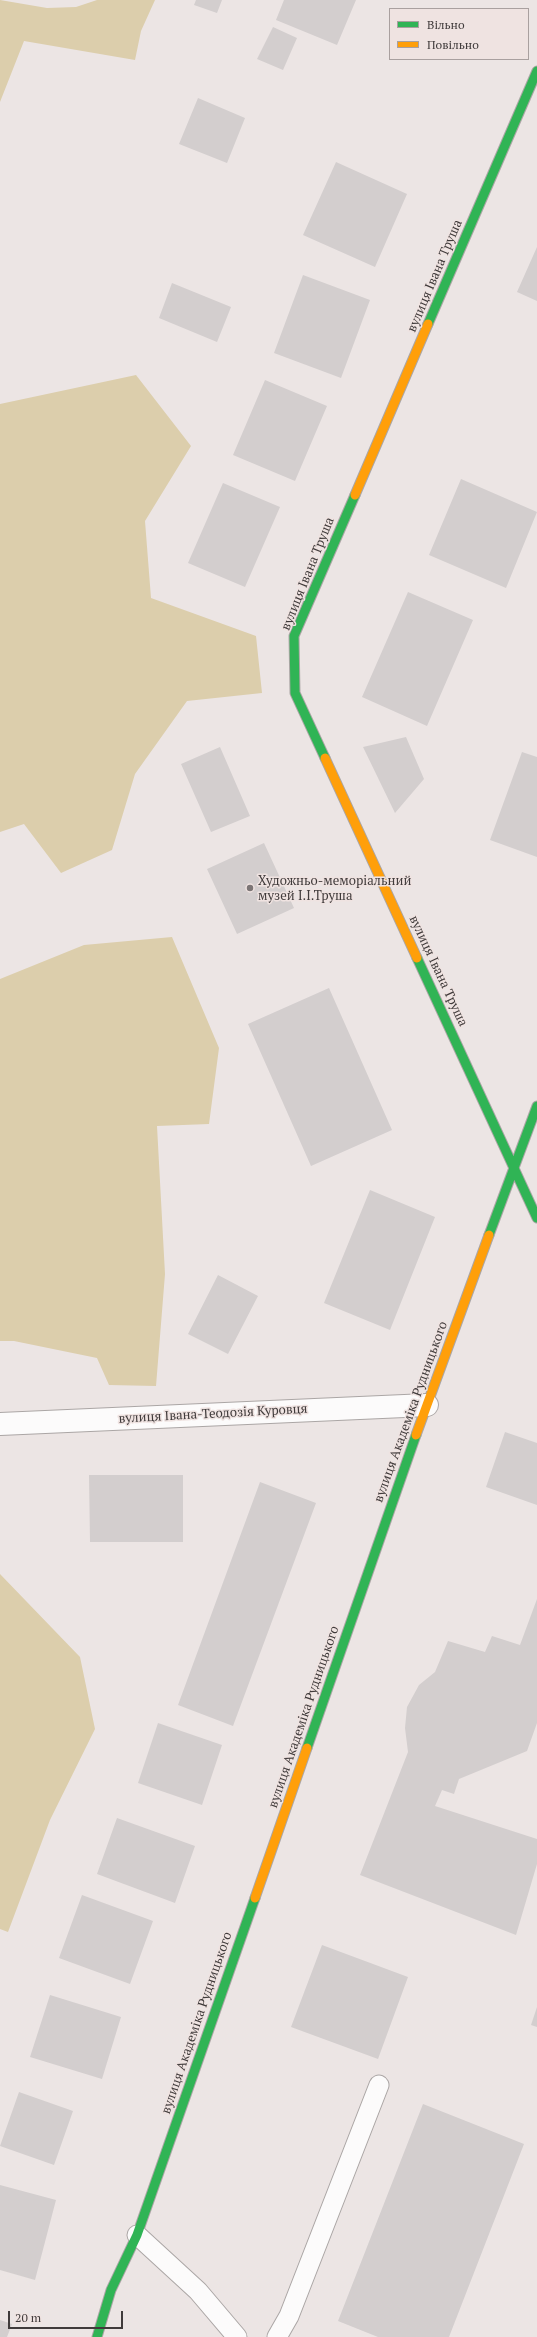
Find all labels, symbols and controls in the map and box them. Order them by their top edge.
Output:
legend [389,8,529,60]
text: Вільно [427,17,465,32]
text: Повільно [427,37,479,52]
street label: вулиця Івана Труша [404,217,466,335]
street label: вулиця Івана Труша [278,515,338,633]
place label: Художньо-меморіальний музей І.І.Труша [258,873,411,904]
marker: Художньо-меморіальний музей І.І.Труша [245,883,255,893]
street label: вулиця Івана Труша [405,913,471,1029]
street label: вулиця Академіка Рудницького [371,1319,451,1505]
street label: вулиця Івана-Теодозія Куровця [118,1401,308,1427]
street label: вулиця Академіка Рудницького [265,1624,343,1810]
street label: вулиця Академіка Рудницького [158,1930,236,2116]
scale bar [10,2303,125,2329]
text: 20 m [15,2310,41,2325]

